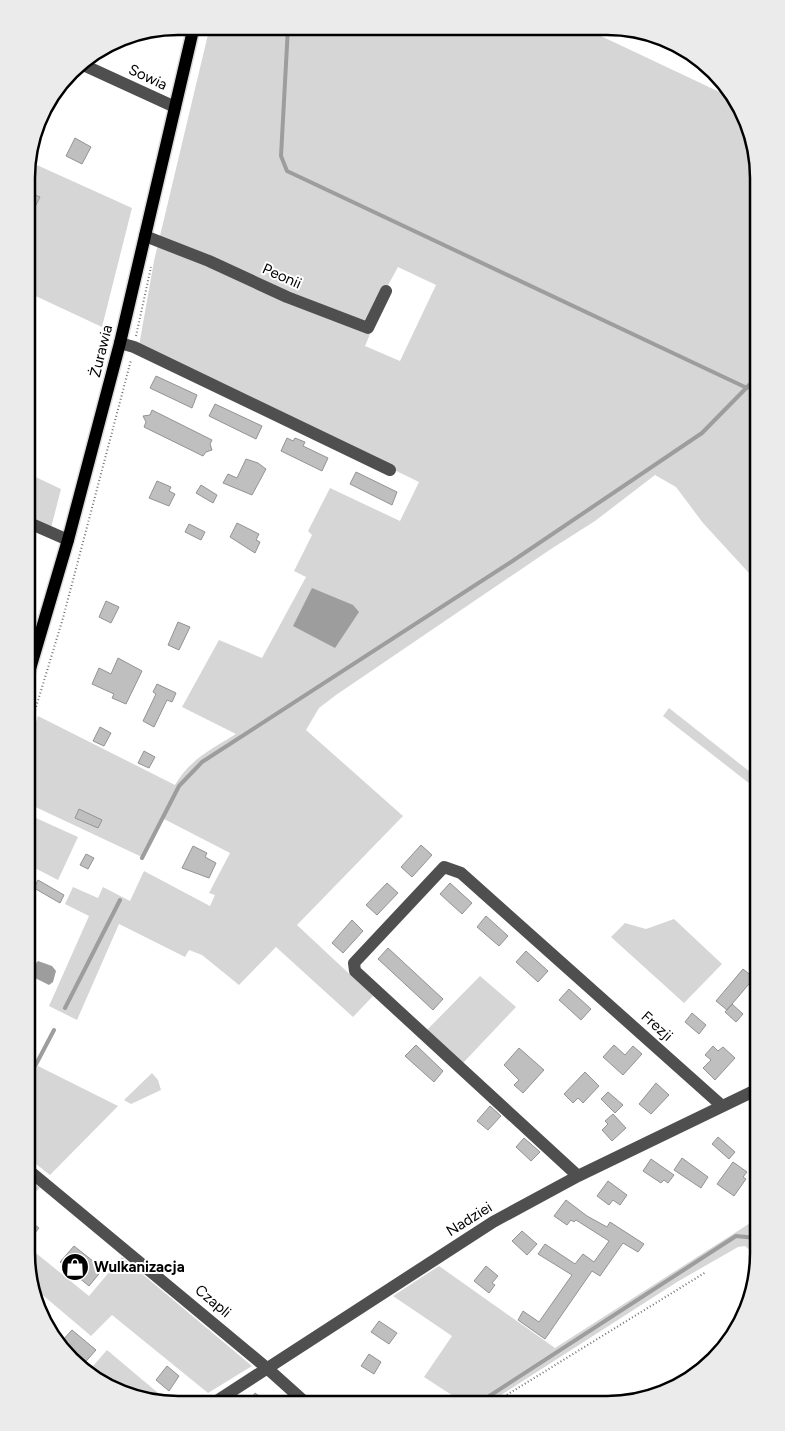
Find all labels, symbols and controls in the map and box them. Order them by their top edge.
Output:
street label: Sowia [126,60,170,94]
street label: Peonii [260,259,304,293]
street label: Żurawia [86,323,116,379]
street label: Frezji [638,1007,676,1045]
street label: Nadziei [443,1198,495,1240]
shop icon: Wulkanizacja [60,1252,90,1282]
place label: Wulkanizacja [94,1258,185,1276]
street label: Czapli [191,1281,235,1321]

